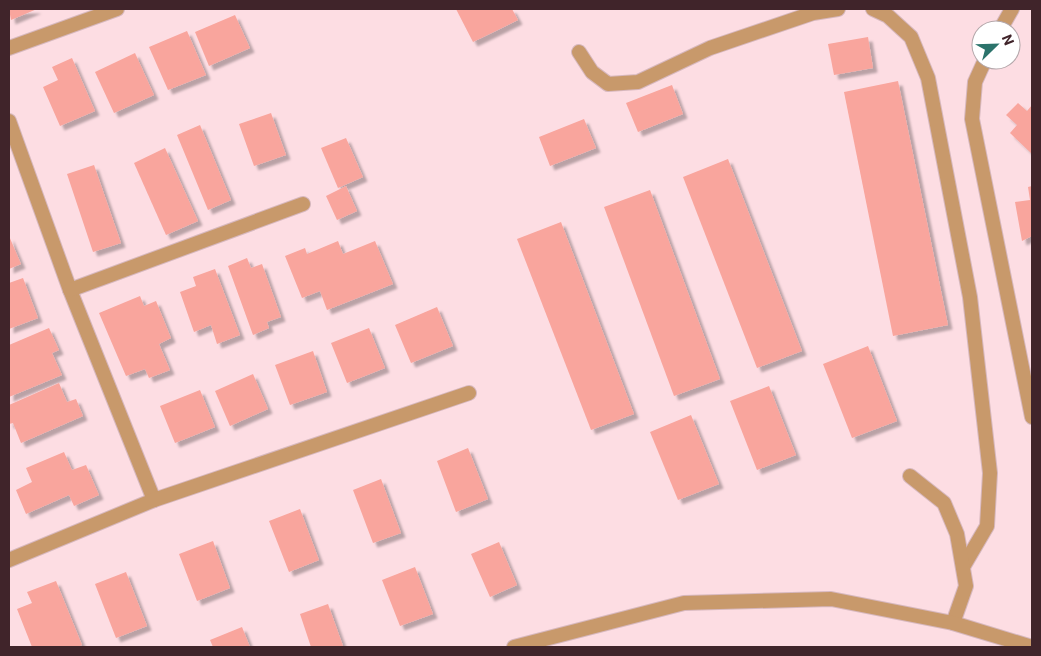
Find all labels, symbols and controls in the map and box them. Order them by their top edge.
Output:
north arrow [971,20,1021,70]
text: N [999,32,1017,48]

